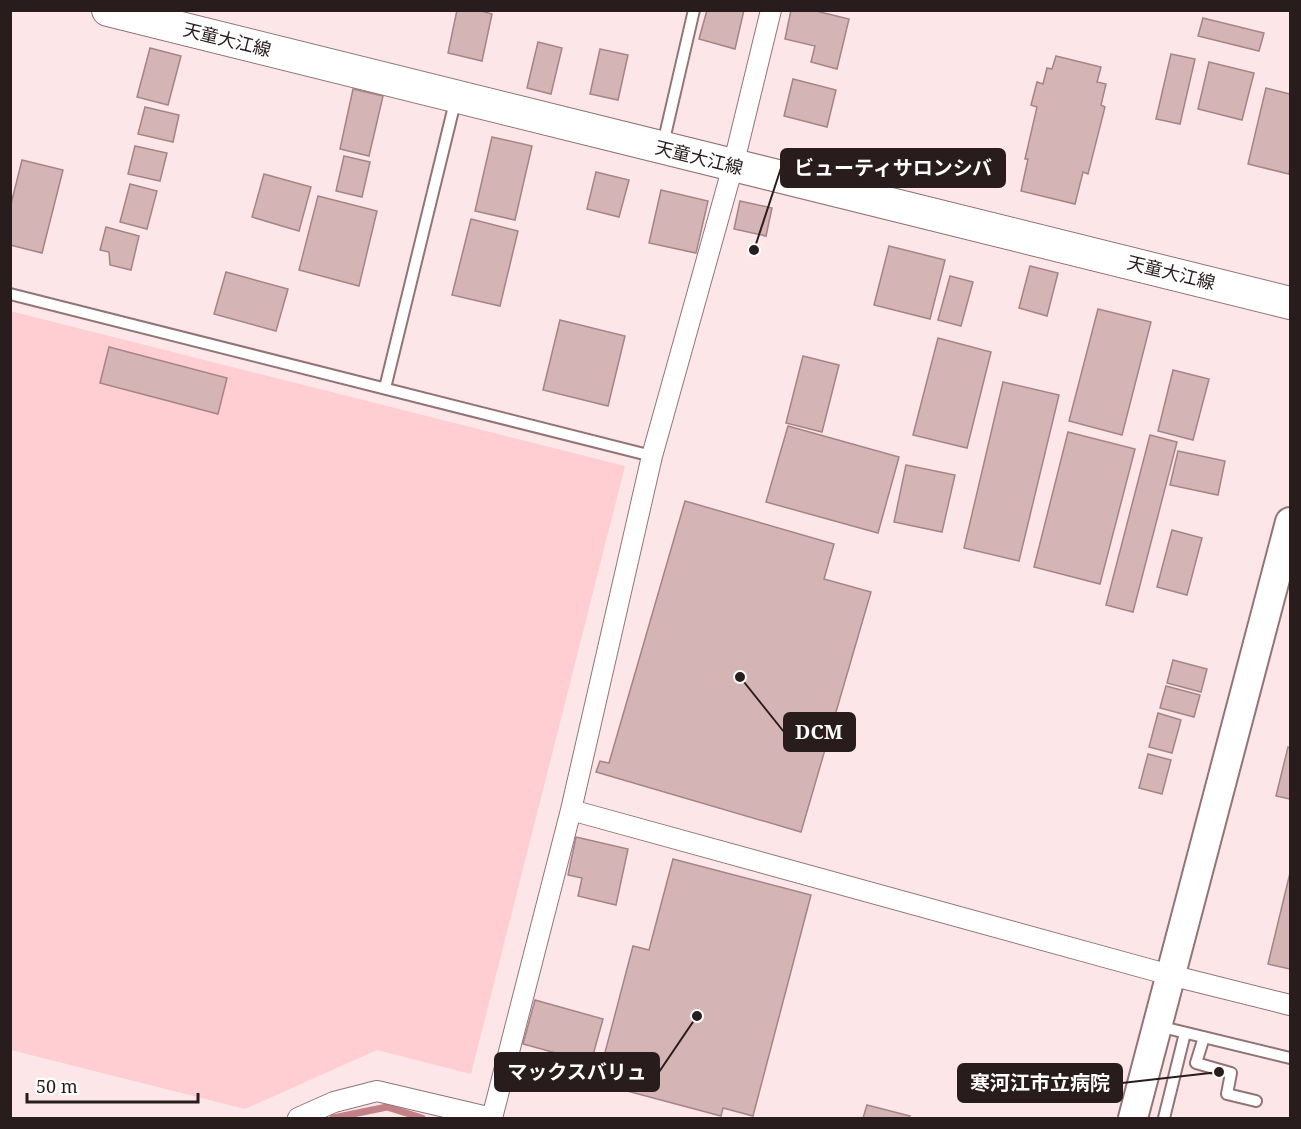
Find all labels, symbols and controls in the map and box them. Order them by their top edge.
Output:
street label: 天童大江線 [181,16,274,62]
street label: 天童大江線 [653,134,746,180]
callout: ビューティサロンシバ [781,149,1005,187]
text: ビューティサロンシバ [794,154,992,181]
street label: 天童大江線 [1125,249,1218,295]
callout: DCM [784,713,855,751]
text: DCM [795,718,843,745]
callout: マックスバリュ [495,1053,659,1091]
text: マックスバリュ [507,1058,647,1085]
callout: 寒河江市立病院 [958,1064,1122,1102]
scale bar [27,1066,198,1104]
text: 寒河江市立病院 [970,1069,1110,1096]
text: 50 m [36,1074,78,1098]

